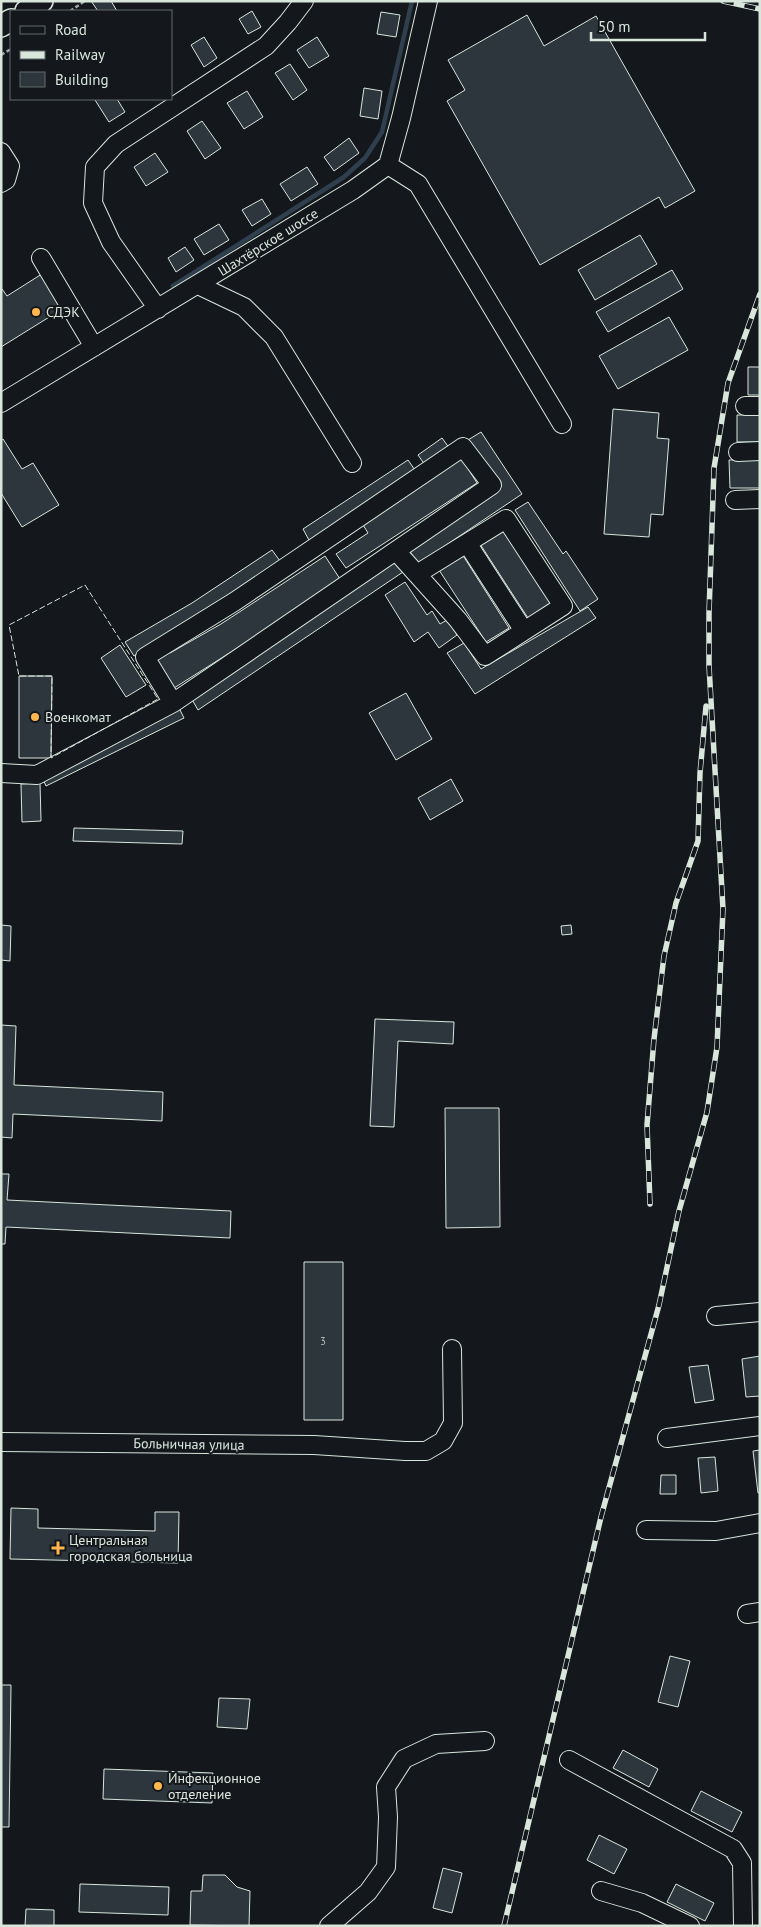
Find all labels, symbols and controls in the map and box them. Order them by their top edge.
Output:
legend [10,10,172,100]
scale bar [591,10,705,42]
text: 50 m [598,17,631,36]
text: Road [55,20,87,39]
text: Railway [55,45,105,64]
text: Building [55,70,109,89]
street label: Шахтёрское шоссе [215,204,321,280]
place label: СДЭК [46,303,80,321]
marker: СДЭК [30,306,42,318]
place label: Военкомат [45,708,111,726]
marker: Военкомат [29,711,41,723]
house number: 3 [320,1334,326,1348]
street label: Больничная улица [133,1434,245,1454]
place label: Центральная городская больница [69,1531,193,1565]
marker: Центральная городская больница [51,1541,65,1555]
place label: Инфекционное отделение [168,1769,261,1803]
marker: Инфекционное отделение [152,1780,164,1792]

